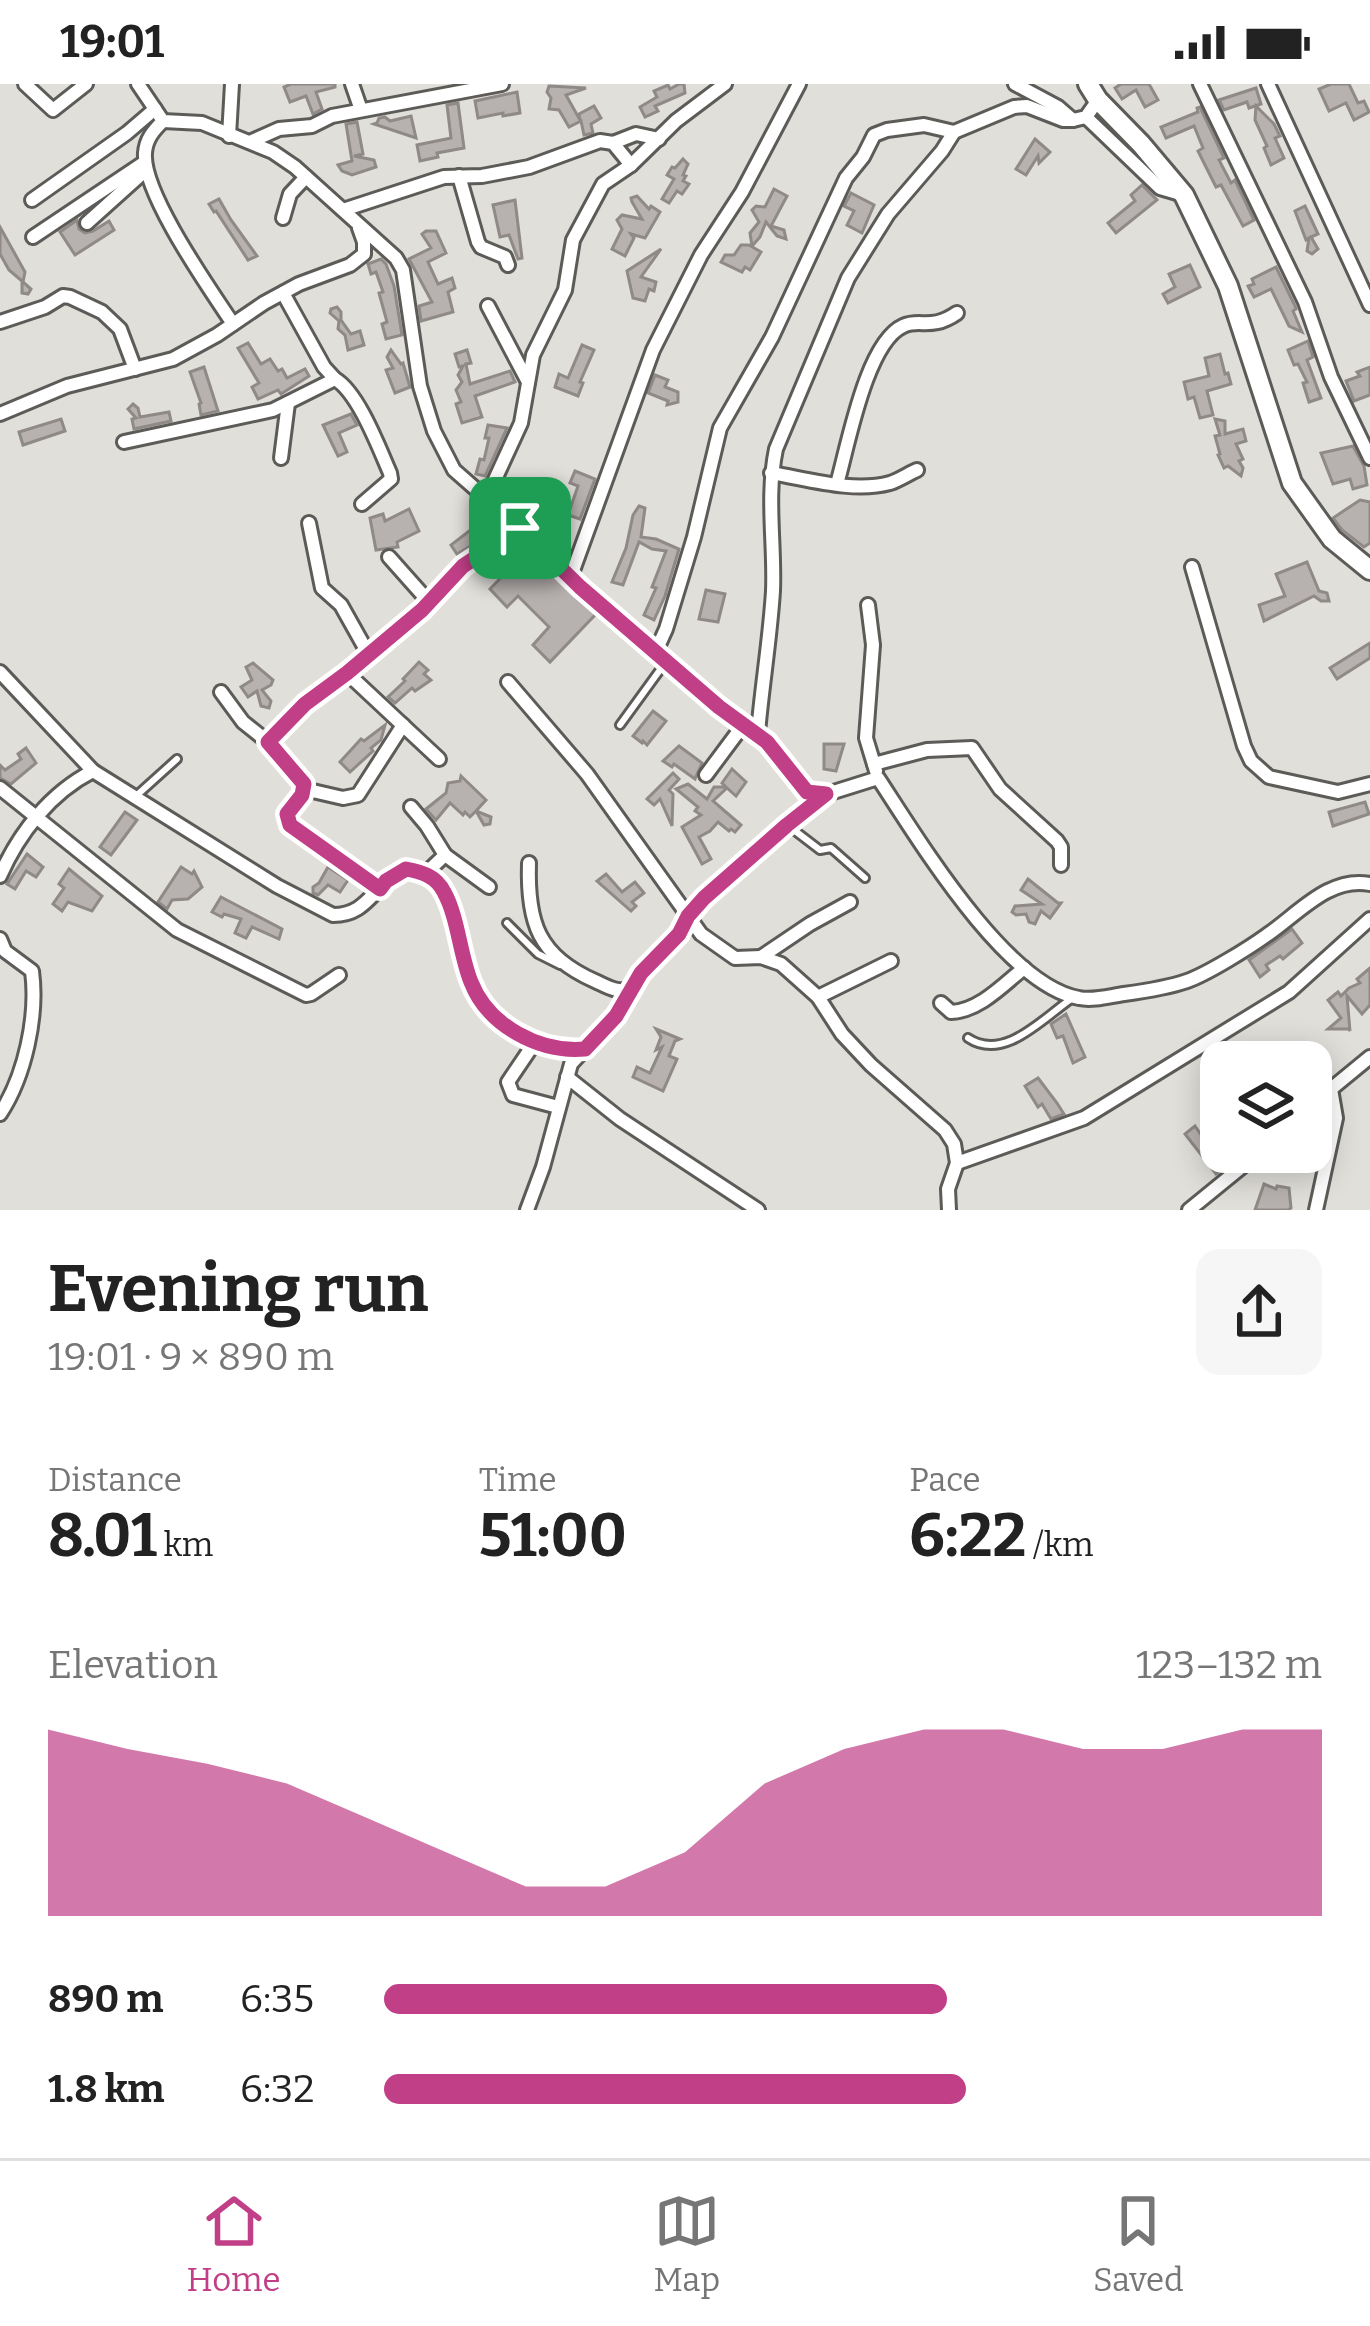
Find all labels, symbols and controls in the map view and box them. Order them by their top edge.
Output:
text: 19:01 [60,15,164,69]
pin [469,477,571,579]
icon: arrive [487,495,553,561]
map controls [1200,1041,1332,1173]
button: layers [1200,1041,1332,1173]
text: Evening run [48,1249,429,1328]
button: share [1196,1249,1322,1375]
text: 19:01 · 9 × 890 m [48,1334,334,1380]
text: Distance [48,1460,182,1500]
text: Time [479,1460,557,1500]
text: Pace [909,1460,981,1500]
text: 8.01 [48,1500,157,1572]
text: 51:00 [479,1500,627,1572]
text: 6:22 [909,1500,1026,1572]
text: km [157,1525,213,1565]
text: /km [1026,1525,1093,1565]
text: Elevation [48,1642,218,1688]
text: 123–132 m [1136,1642,1322,1688]
text: 890 m [48,1976,164,2022]
text: 6:35 [240,1976,314,2022]
text: 1.8 km [48,2066,165,2112]
text: 6:32 [240,2066,315,2112]
tab: Home [186,2188,281,2300]
tab: Map [654,2188,720,2300]
tab: Saved [1093,2188,1184,2300]

